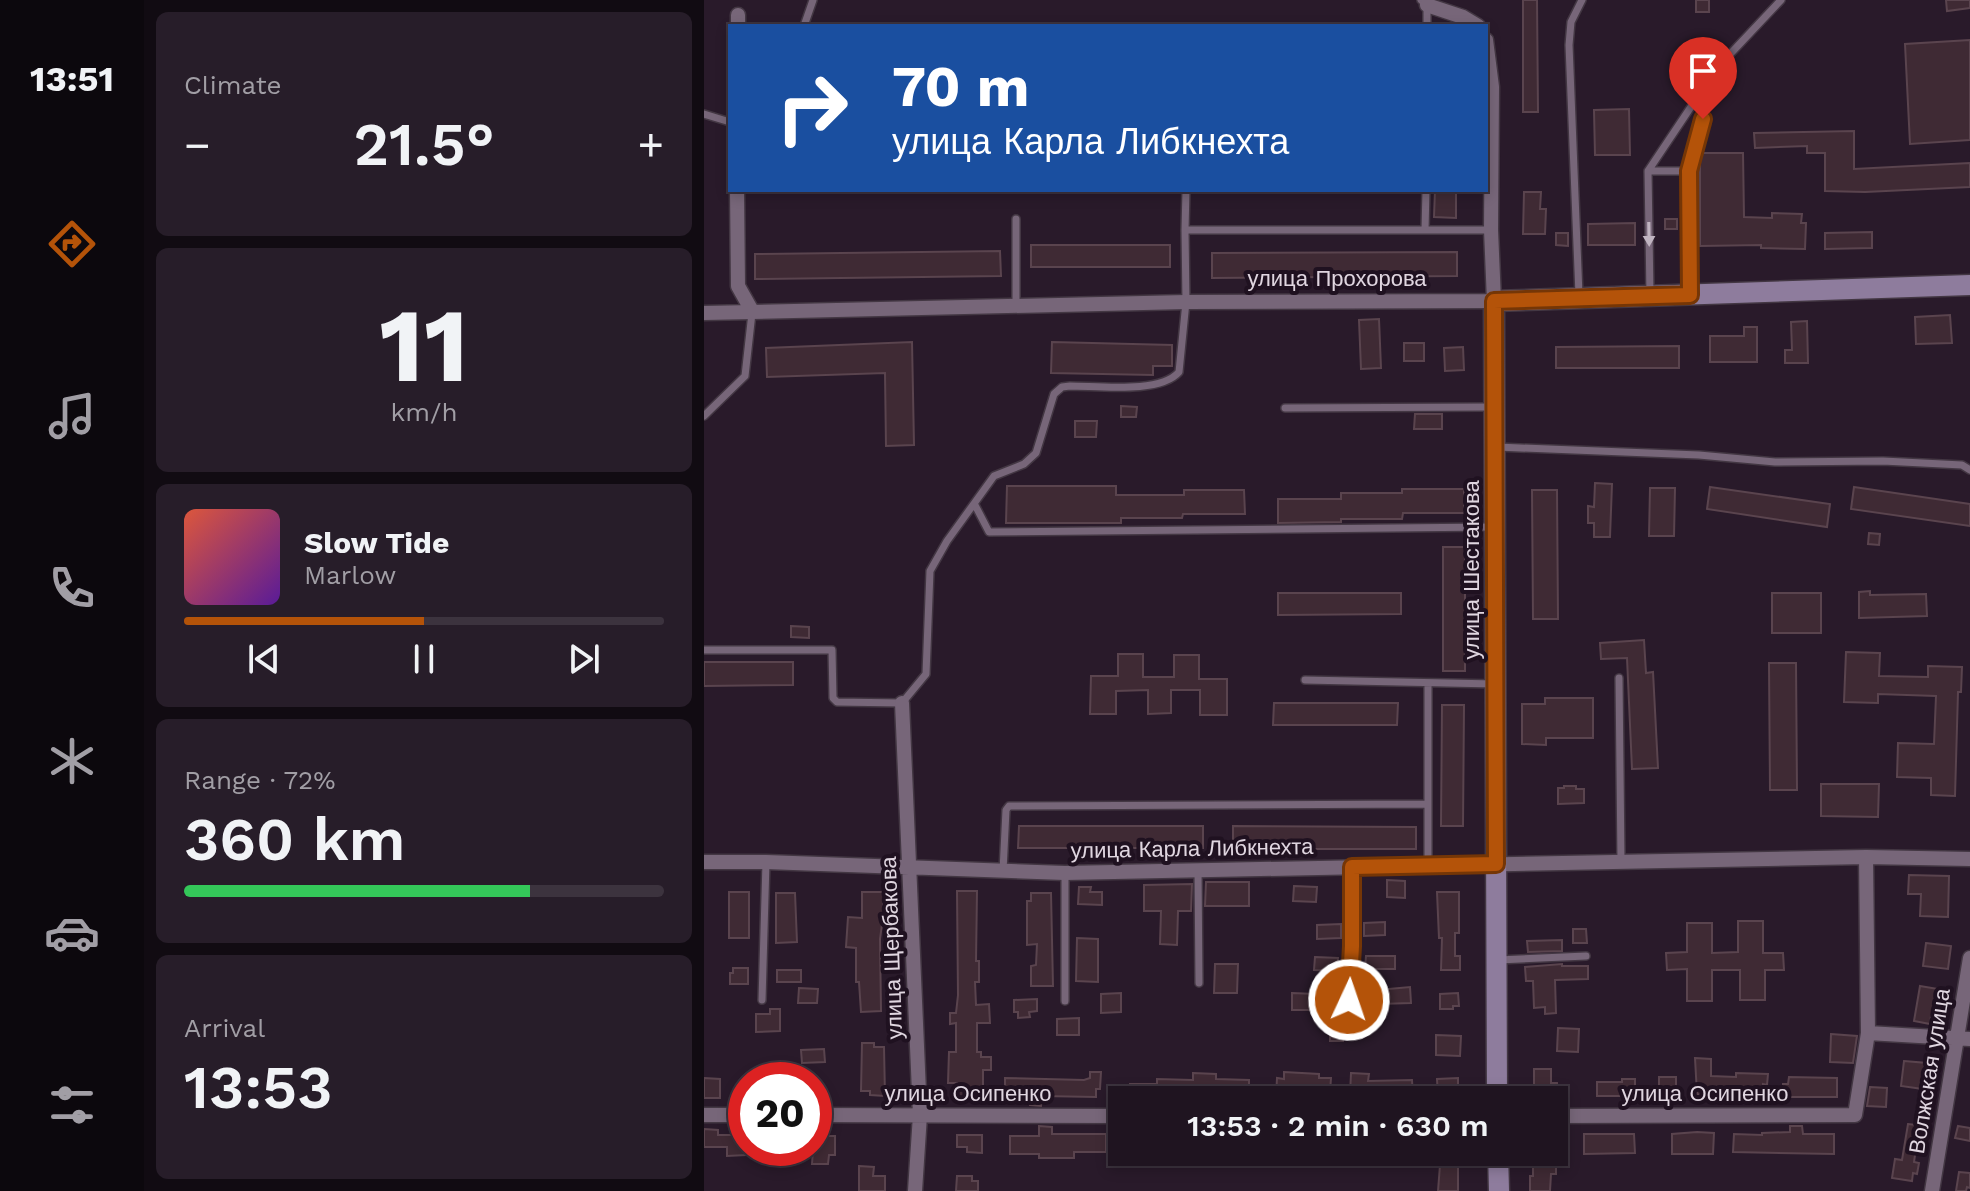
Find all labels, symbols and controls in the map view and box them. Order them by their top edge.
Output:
pin [1669,37,1737,119]
icon: arrive [1681,49,1725,93]
text: 70 m [892,54,1029,120]
icon: right [760,56,864,160]
text: 13:51 [30,58,114,100]
text: Climate [184,70,282,100]
text: 21.5° [353,109,495,180]
text: − [184,119,211,171]
text: + [637,119,664,171]
text: улица Карла Либкнехта [892,121,1289,163]
icon: directions [44,216,100,272]
one-way arrow [1643,222,1655,247]
street label: улица Прохорова [1247,266,1427,291]
text: 11 [379,284,469,406]
icon: music [44,388,100,444]
text: km/h [391,397,457,427]
street label: улица Шестакова [1459,480,1484,660]
text: Slow Tide [304,525,449,560]
icon: phone [44,560,100,616]
text: Marlow [304,560,396,590]
icon: previous [242,637,286,681]
icon: pause [402,637,446,681]
icon: next [562,637,606,681]
icon: climate [44,733,100,789]
text: Range · 72% [184,765,336,795]
text: 360 km [184,804,405,875]
street label: улица Карла Либкнехта [1070,834,1314,863]
street label: улица Щербакова [876,855,907,1040]
icon: car [44,905,100,961]
position arrow [1307,958,1391,1042]
street label: Волжская улица [1904,986,1955,1156]
text: Arrival [184,1013,265,1043]
text: 13:53 [184,1052,333,1123]
speed limit sign: 20 [728,1062,832,1166]
icon: filters [44,1077,100,1133]
street label: улица Осипенко [885,1081,1051,1106]
street label: улица Осипенко [1622,1081,1788,1106]
text: 13:53 · 2 min · 630 m [1187,1108,1489,1143]

